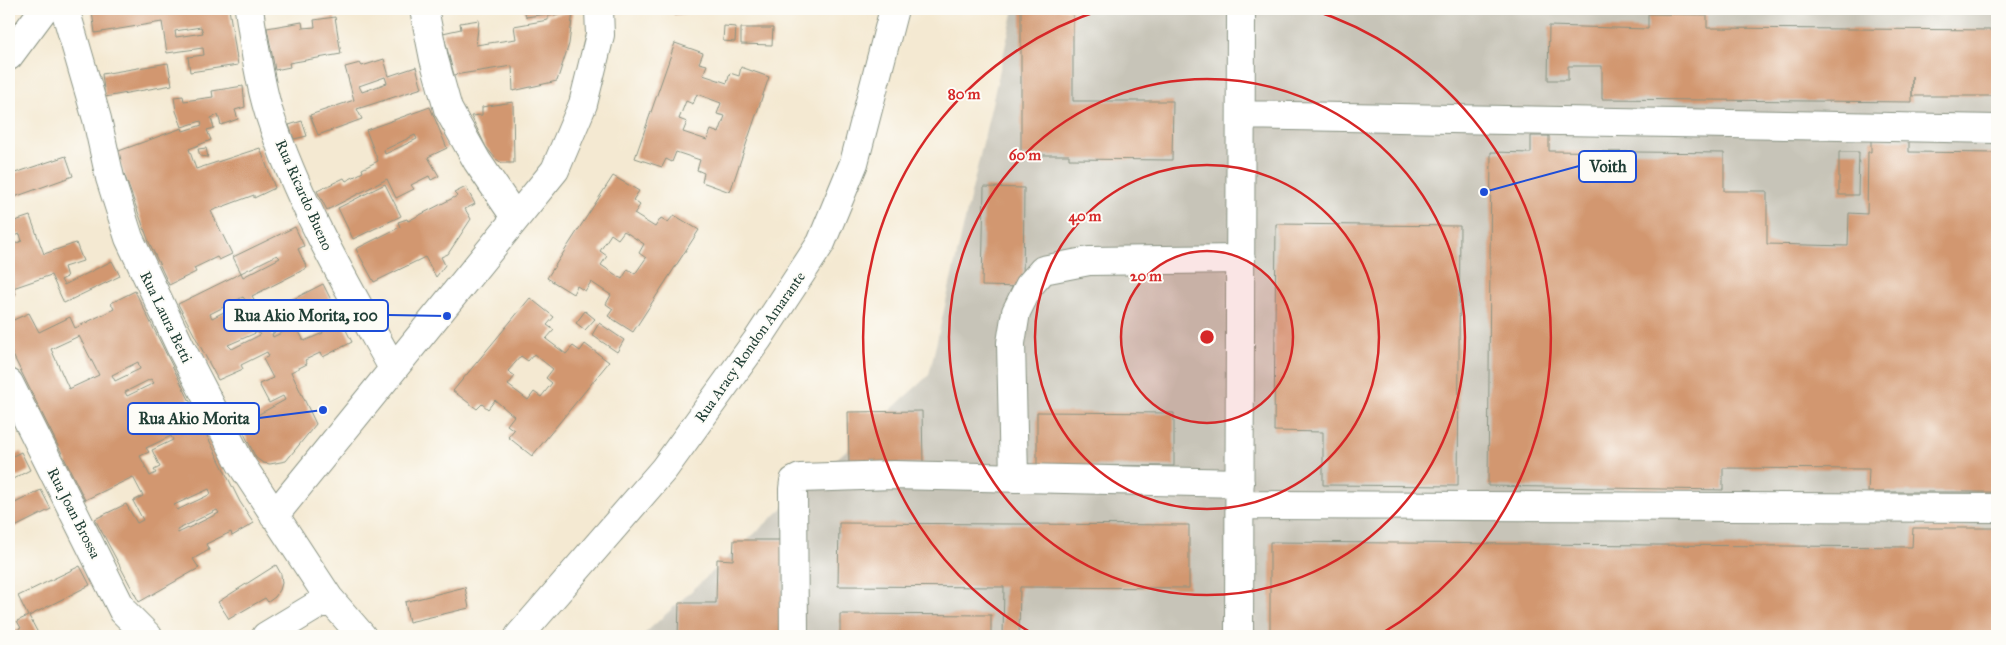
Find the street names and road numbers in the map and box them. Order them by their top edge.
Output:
street label: Rua Ricardo Bueno [272,137,337,253]
street label: Rua Laura Betti [136,268,196,366]
street label: Rua Aracy Rondon Amarante [691,268,809,426]
street label: Rua Joan Brossa [43,465,105,562]

